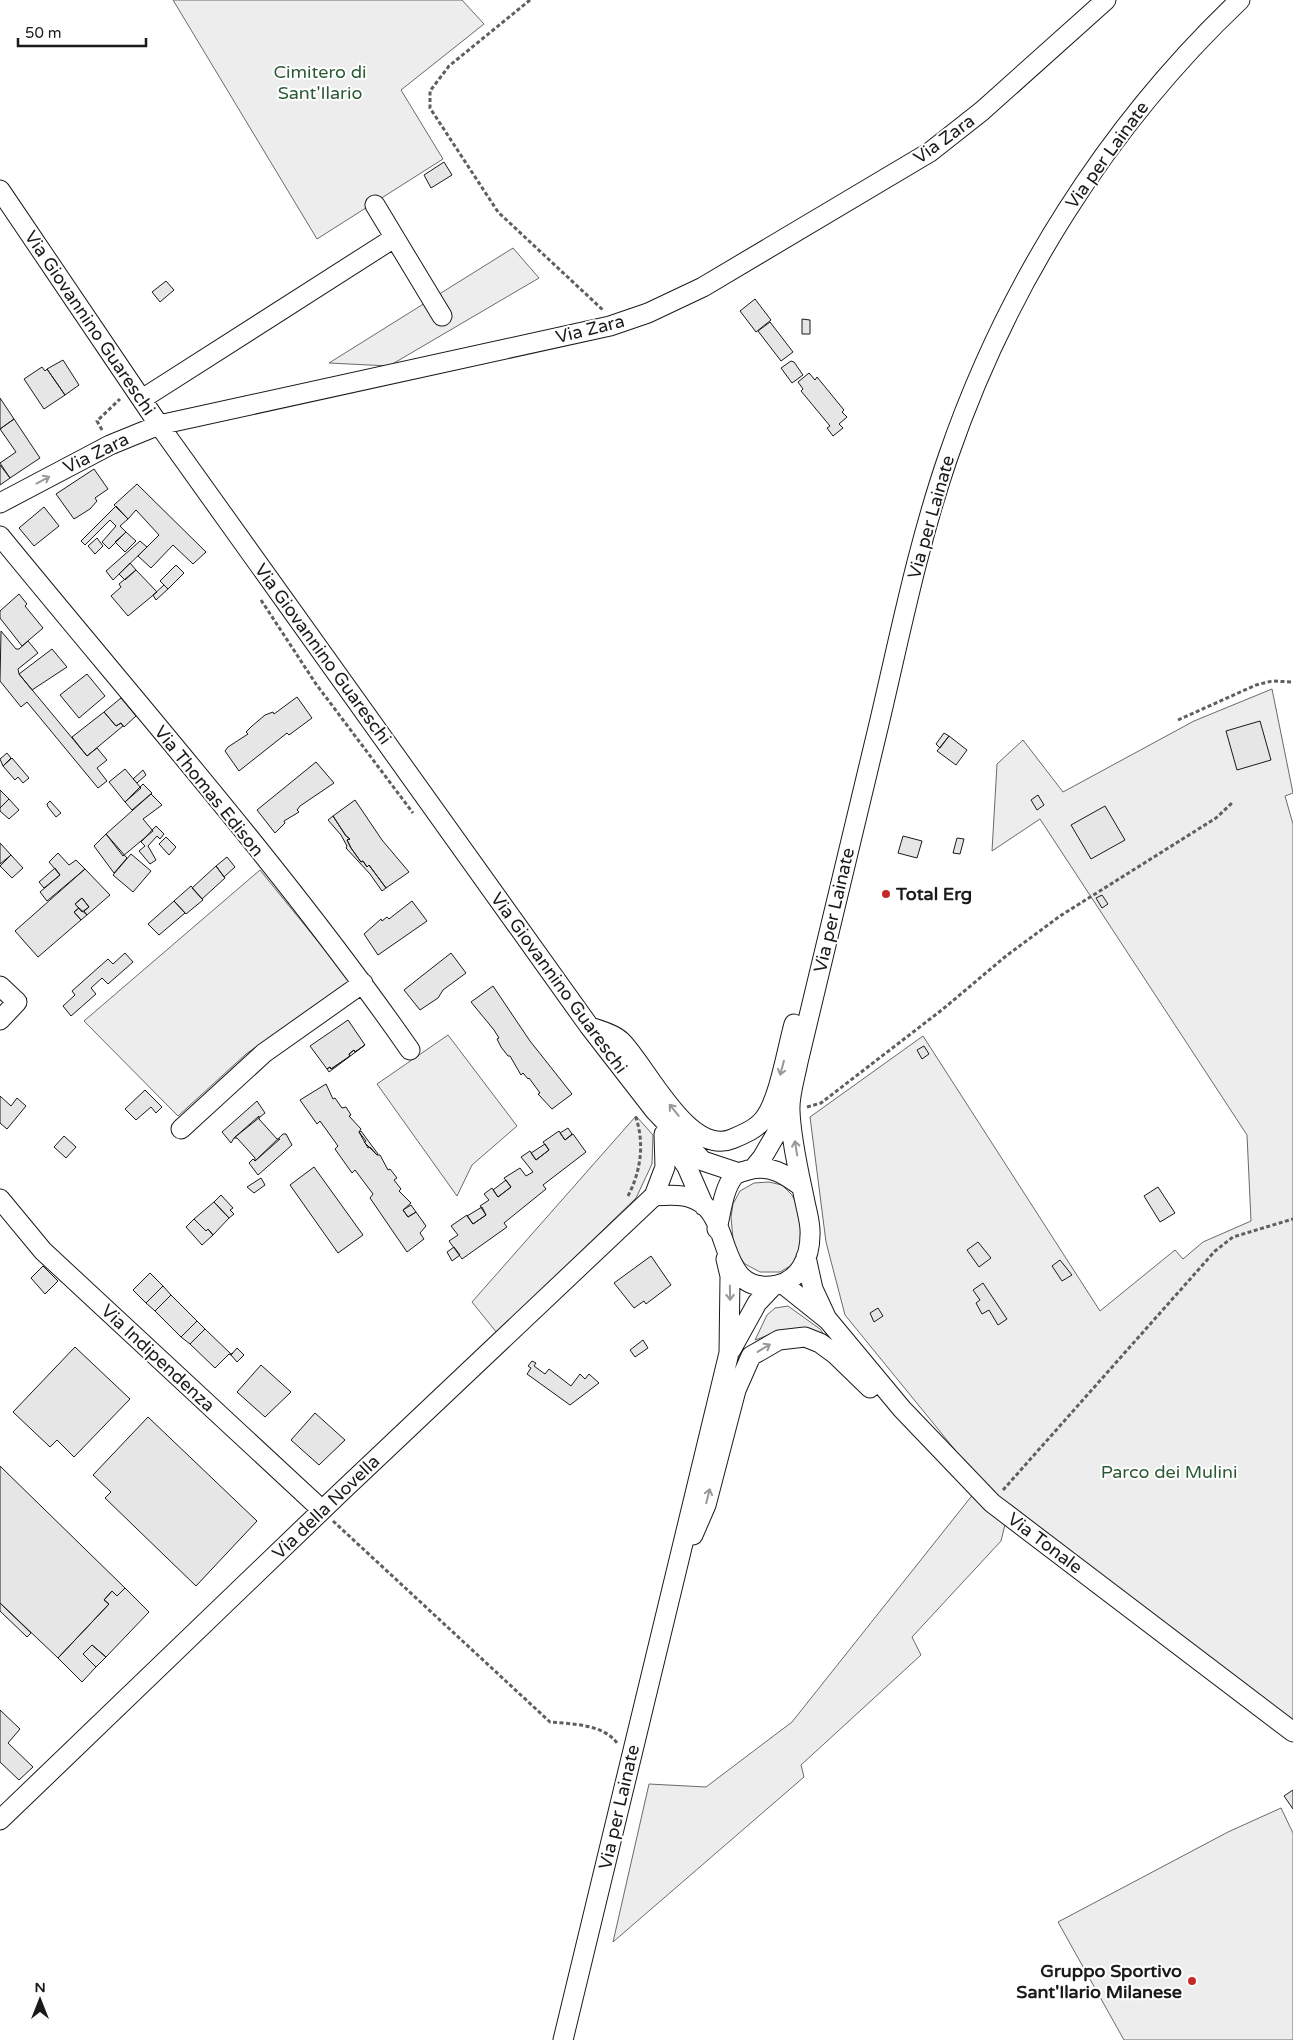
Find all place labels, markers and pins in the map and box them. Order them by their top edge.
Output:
place label: Total Erg [895,883,972,905]
marker: Total Erg [880,888,892,900]
place label: Gruppo Sportivo Sant'Ilario Milanese [1016,1960,1182,2003]
marker: Gruppo Sportivo Sant'Ilario Milanese [1186,1975,1198,1987]

